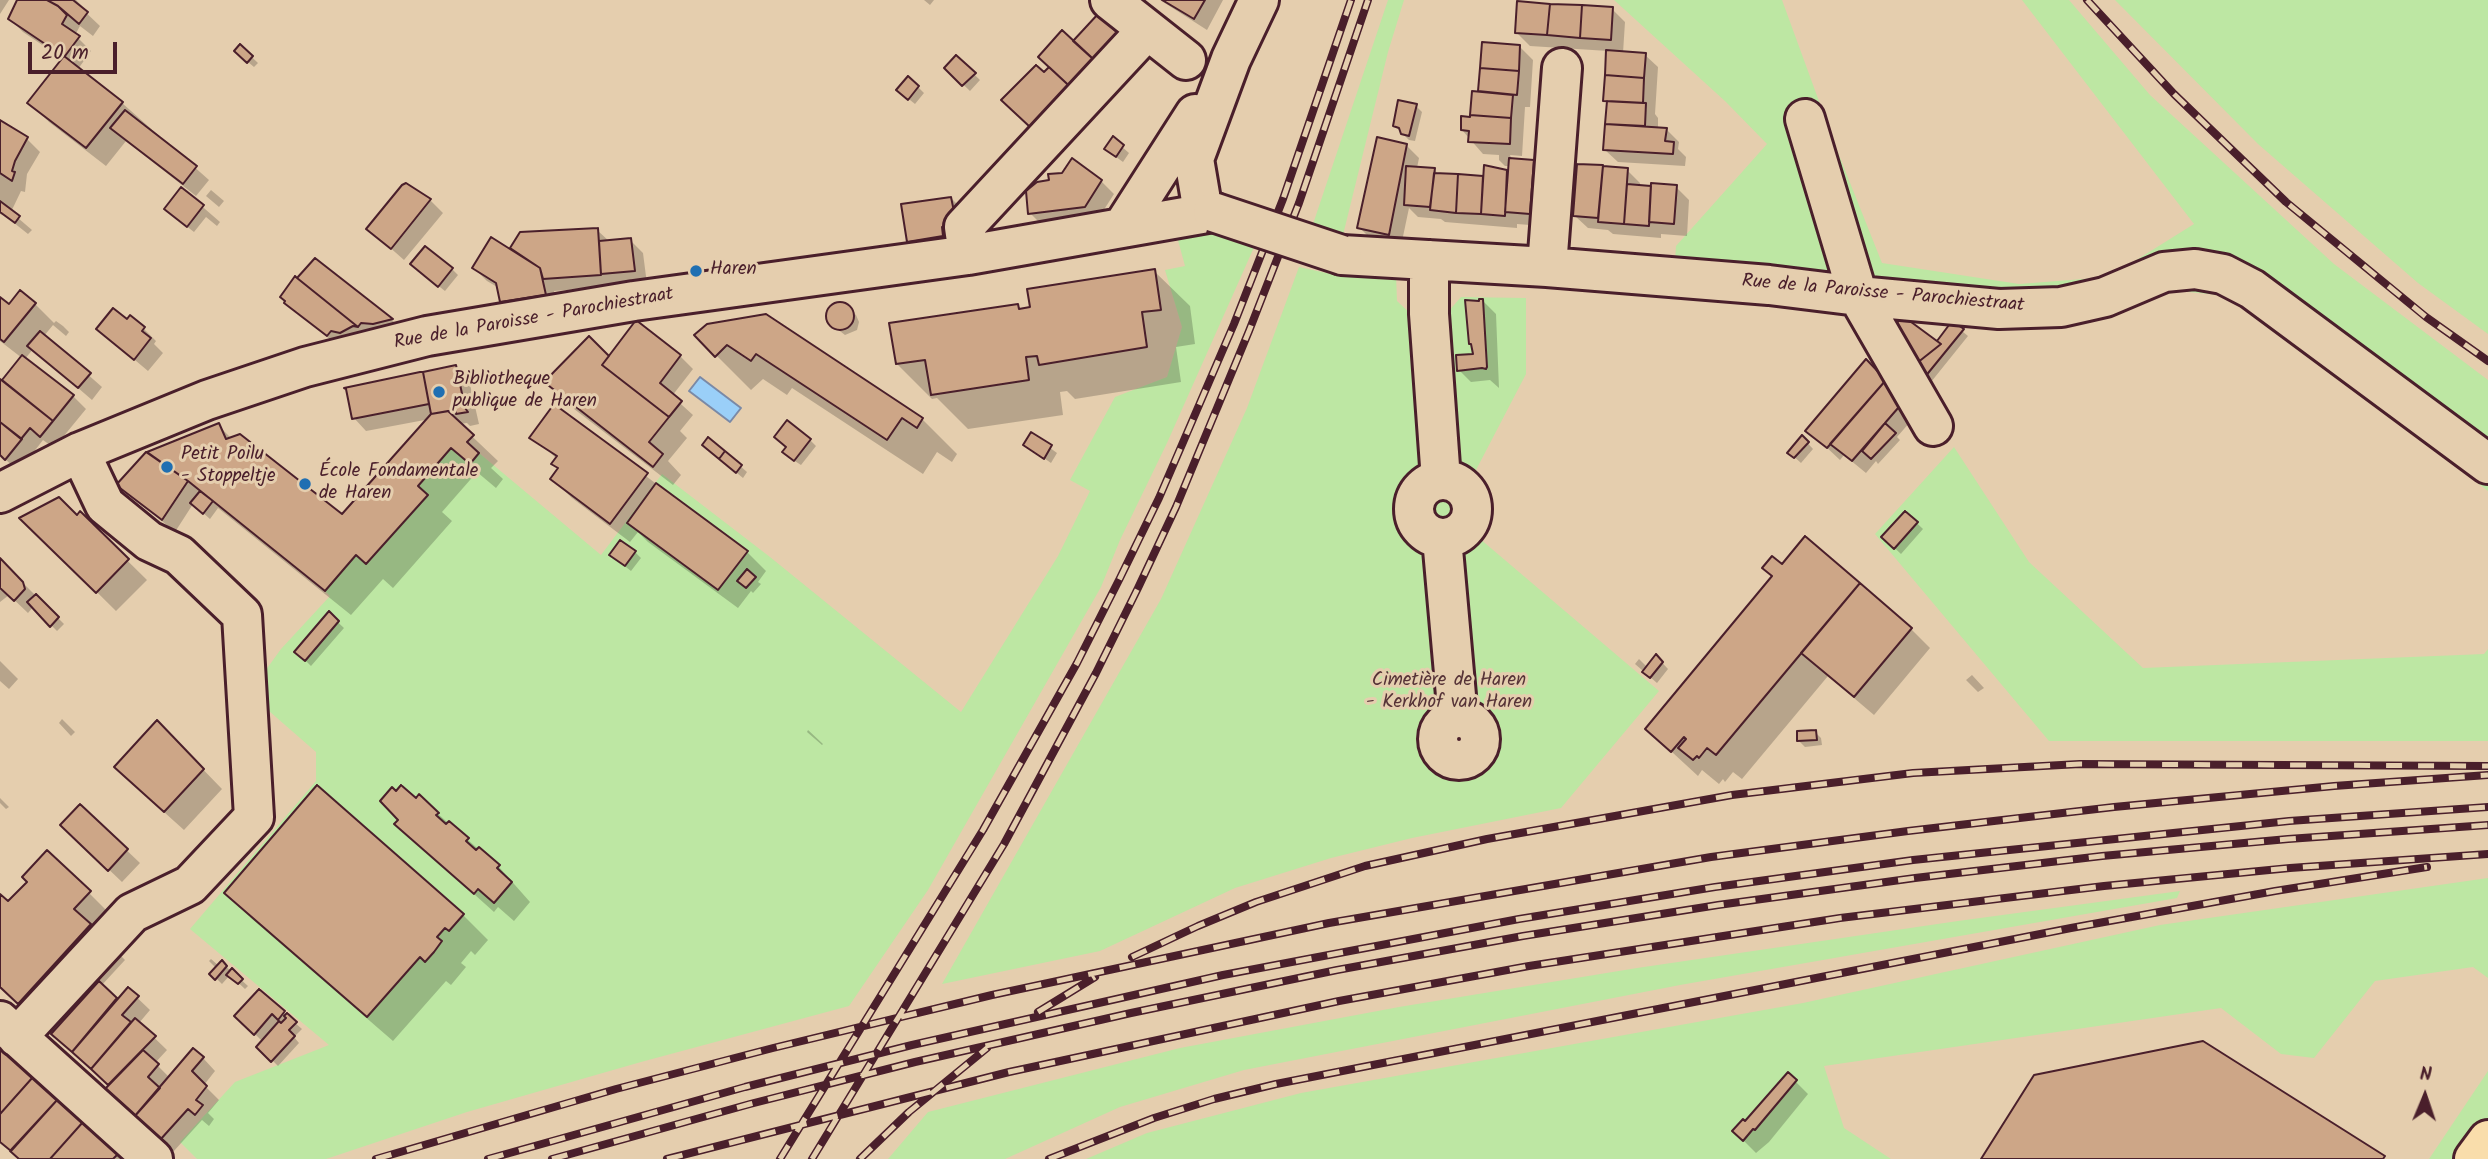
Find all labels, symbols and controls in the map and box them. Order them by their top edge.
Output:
scale bar [32,28,121,72]
text: 20 m [41,37,89,70]
place label: Haren [710,260,757,282]
marker: Haren [688,263,704,279]
street label: Rue de la Paroisse - Parochiestraat [1741,271,2025,319]
street label: Rue de la Paroisse - Parochiestraat [393,284,675,356]
place label: Bibliotheque publique de Haren [453,370,597,414]
marker: Bibliotheque publique de Haren [431,384,447,400]
place label: Petit Poilu - Stoppeltje [181,445,275,489]
marker: Petit Poilu - Stoppeltje [159,459,175,475]
place label: École Fondamentale de Haren [319,462,478,506]
marker: École Fondamentale de Haren [297,476,313,492]
park label: Cimetière de Haren - Kerkhof van Haren [1366,671,1532,715]
text: N [2419,1060,2432,1090]
north arrow [2390,1061,2460,1131]

